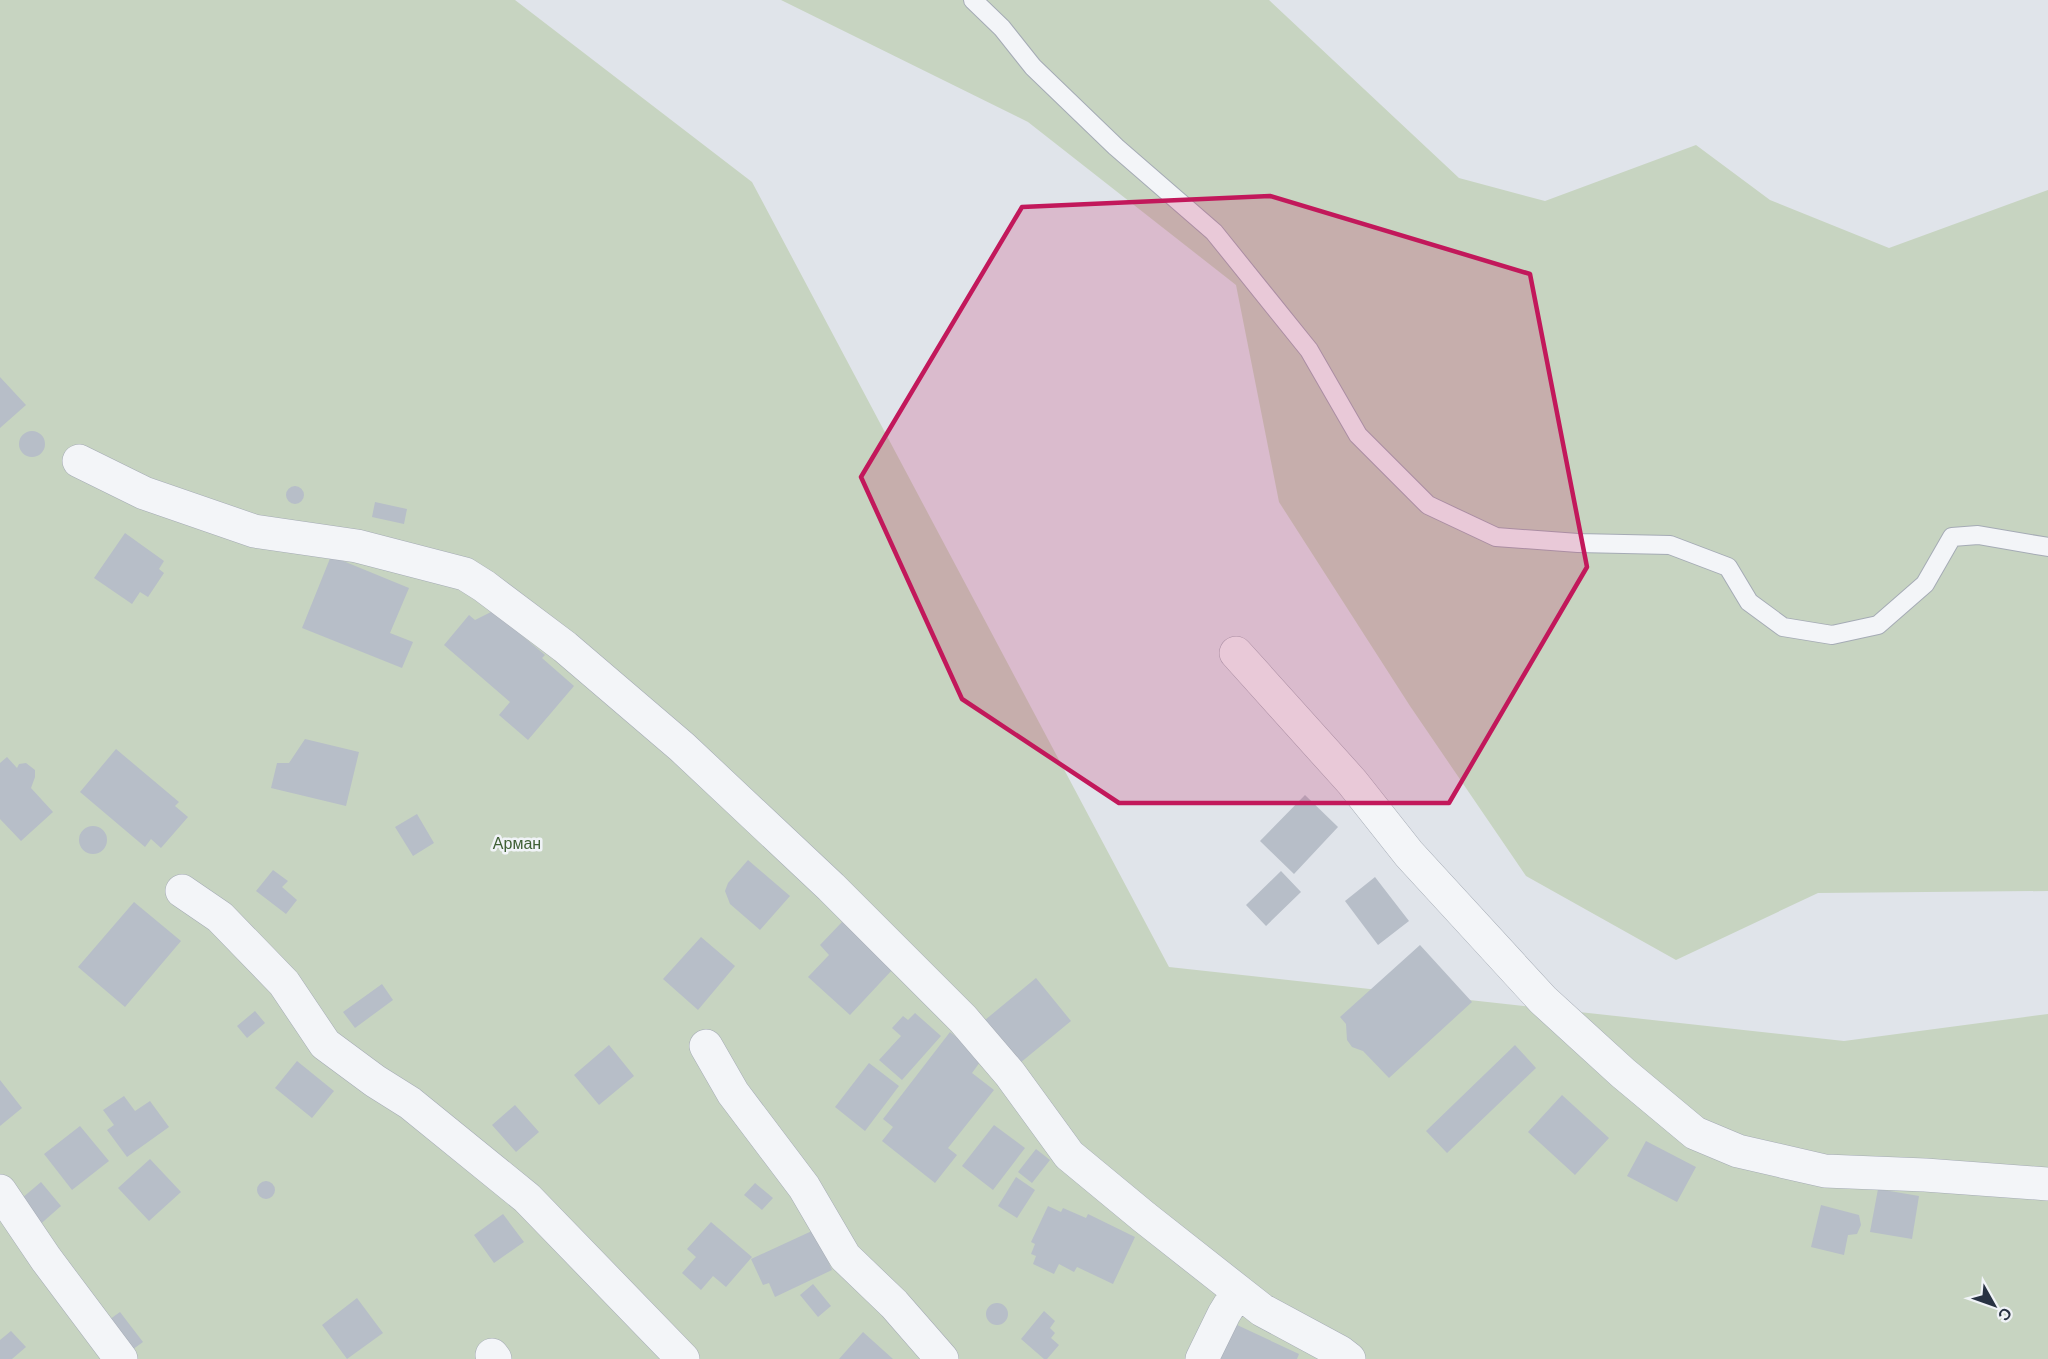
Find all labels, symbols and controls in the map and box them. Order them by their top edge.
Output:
park label: Арман [493,833,541,852]
north arrow [1964,1275,2024,1335]
text: С [1995,1304,2017,1326]

